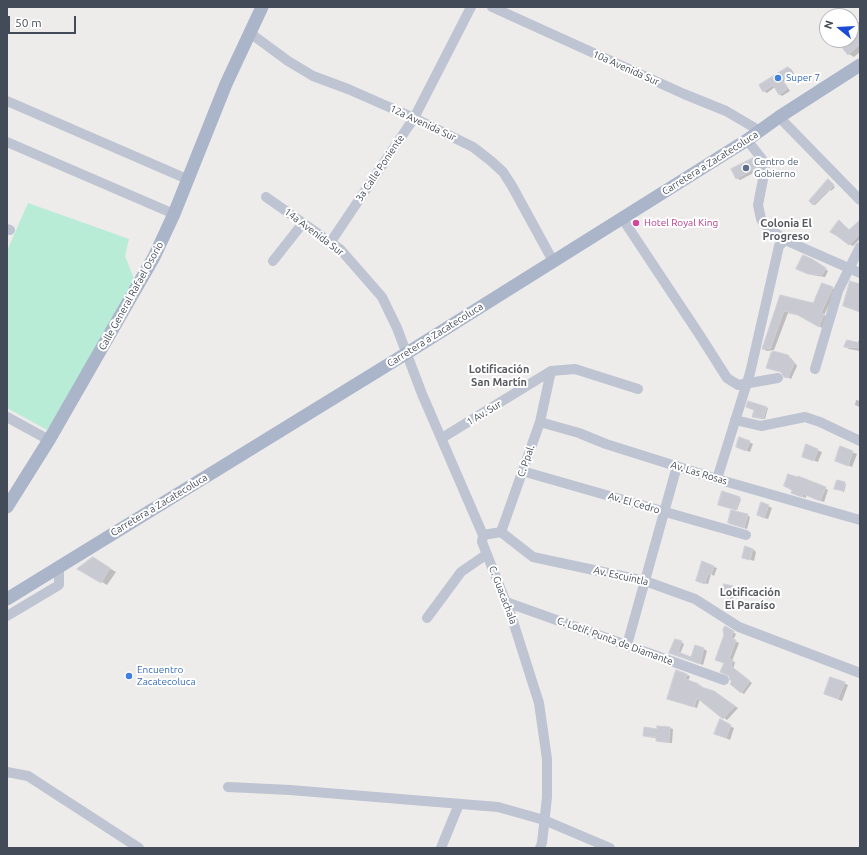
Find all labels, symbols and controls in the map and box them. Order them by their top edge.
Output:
scale bar [10,8,78,34]
north arrow [819,8,859,48]
text: 50 m [15,16,42,29]
text: N [822,19,836,30]
street label: 10a Avenida Sur [591,48,661,88]
place label: Super 7 [786,72,820,84]
marker: Super 7 [773,73,783,83]
street label: 12a Avenida Sur [388,102,458,144]
street label: Carretera a Zacatecoluca [660,129,760,197]
street label: 3a Calle Poniente [353,132,407,204]
place label: Centro de Gobierno [754,156,799,180]
marker: Centro de Gobierno [741,163,751,173]
street label: 14a Avenida Sur [282,206,346,258]
district label: Colonia El Progreso [760,216,812,242]
place label: Hotel Royal King [644,217,718,229]
marker: Hotel Royal King [631,218,641,228]
street label: Calle General Rafael Osorio [96,240,166,352]
street label: Carretera a Zacatecoluca [385,301,485,369]
district label: Lotificación San Martín [469,362,529,388]
street label: 1 Av. Sur [464,398,504,428]
street label: C. Ppal. [515,443,537,479]
street label: Av. Las Rosas [669,459,729,487]
street label: Carretera a Zacatecoluca [108,471,210,539]
street label: Av. El Cedro [607,490,661,516]
street label: C. Guacachala [486,564,520,626]
street label: Av. Escuintla [592,564,650,588]
district label: Lotificación El Paraíso [720,585,780,611]
street label: C. Lotif. Punta de Diamante [555,614,675,668]
place label: Encuentro Zacatecoluca [137,664,196,688]
marker: Encuentro Zacatecoluca [124,671,134,681]

